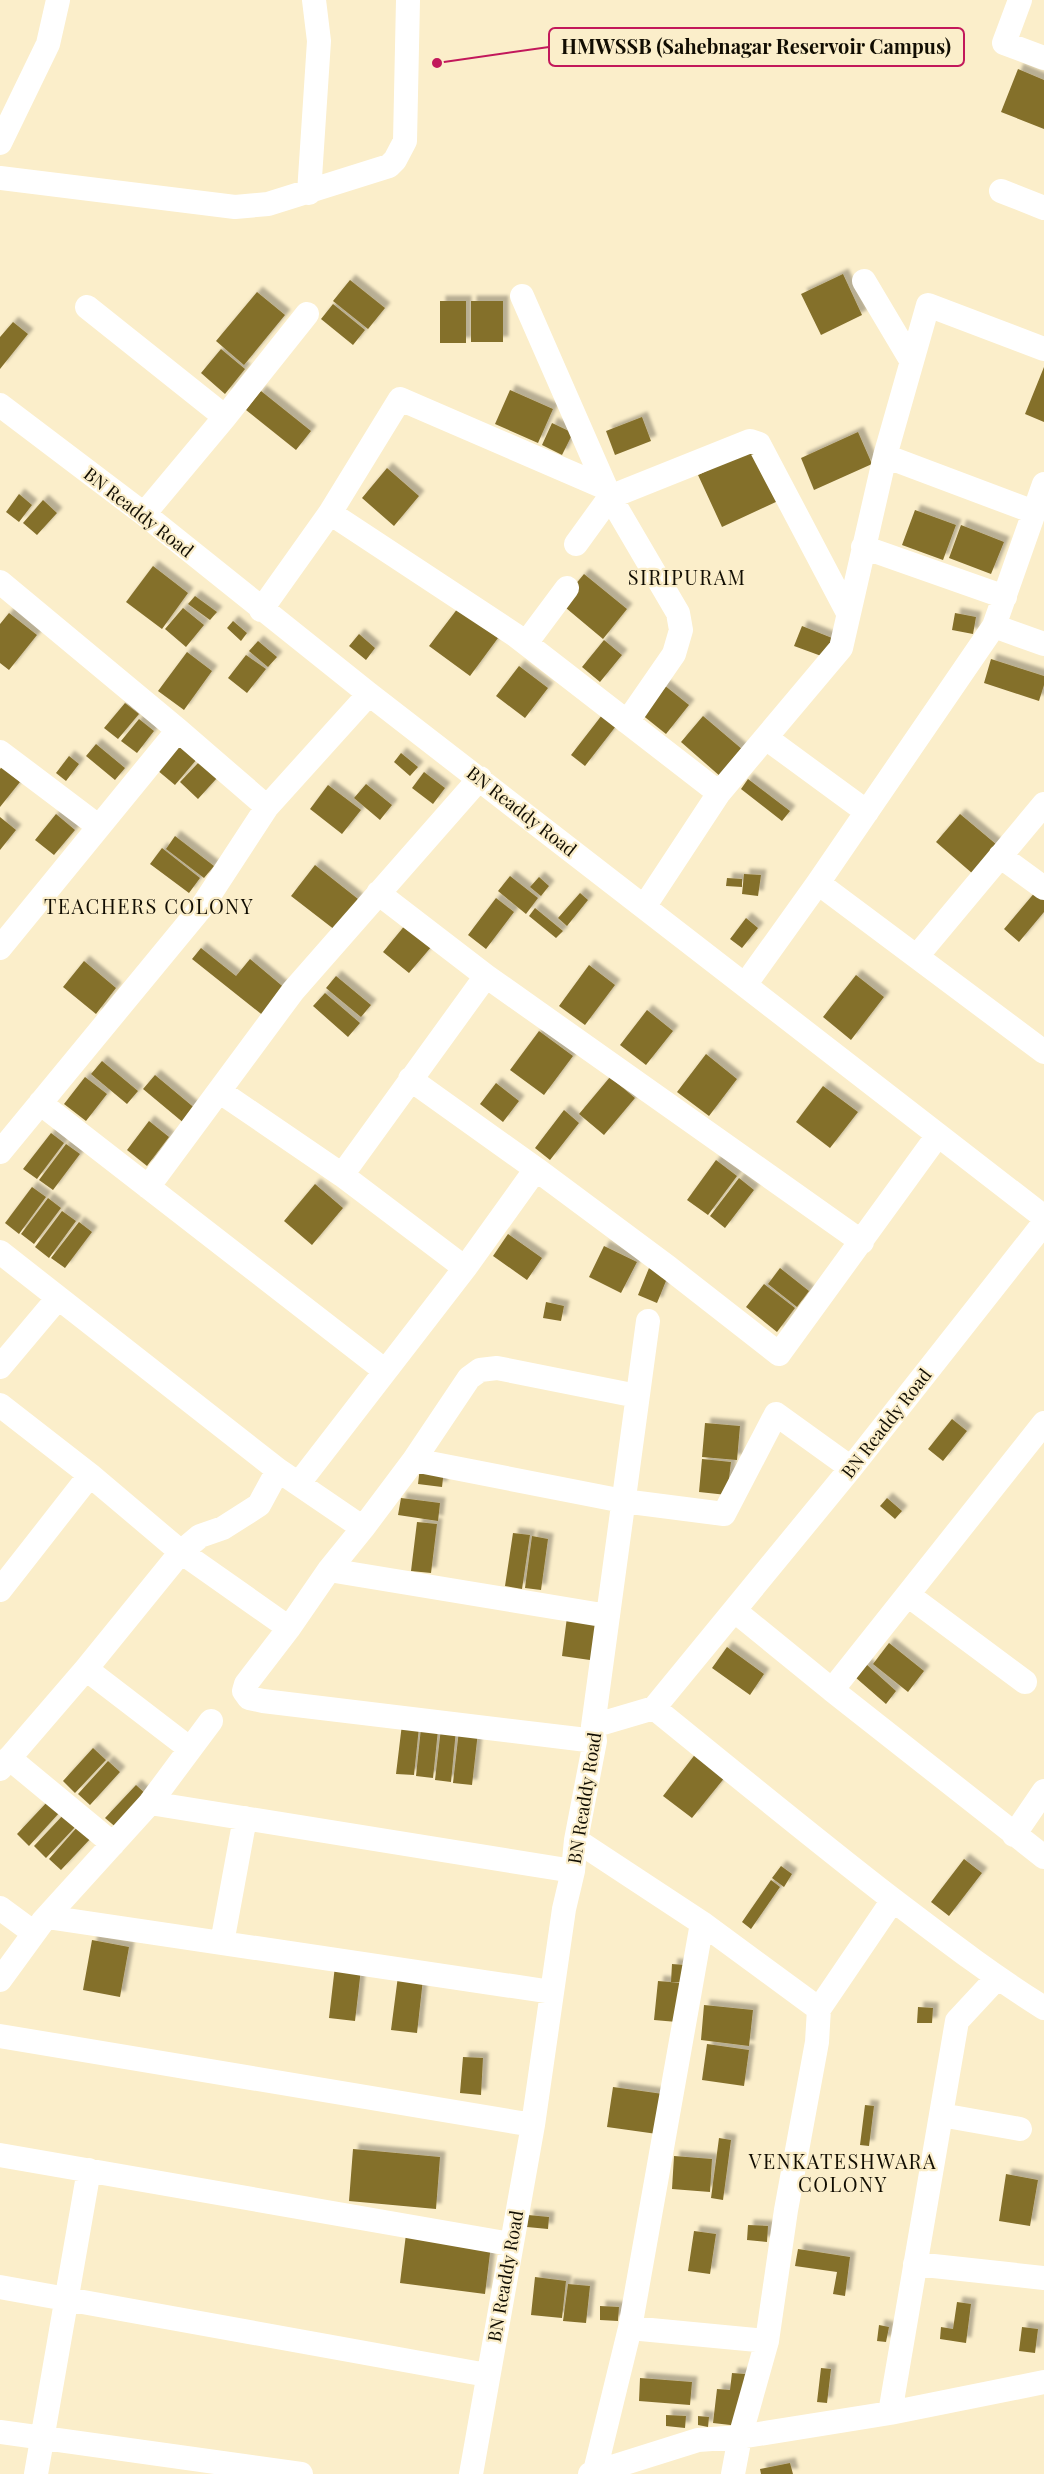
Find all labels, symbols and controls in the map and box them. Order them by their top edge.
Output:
callout: HMWSSB (Sahebnagar Reservoir Campus) [549,28,964,66]
text: HMWSSB (Sahebnagar Reservoir Campus) [561,32,951,59]
street label: BN Readdy Road [79,462,199,563]
district label: SIRIPURAM [628,563,746,590]
street label: BN Readdy Road [462,761,582,862]
district label: TEACHERS COLONY [44,892,254,919]
street label: BN Readdy Road [836,1363,937,1483]
street label: BN Readdy Road [562,1730,606,1866]
district label: VENKATESHWARA COLONY [748,2147,937,2197]
street label: BN Readdy Road [482,2208,528,2344]

